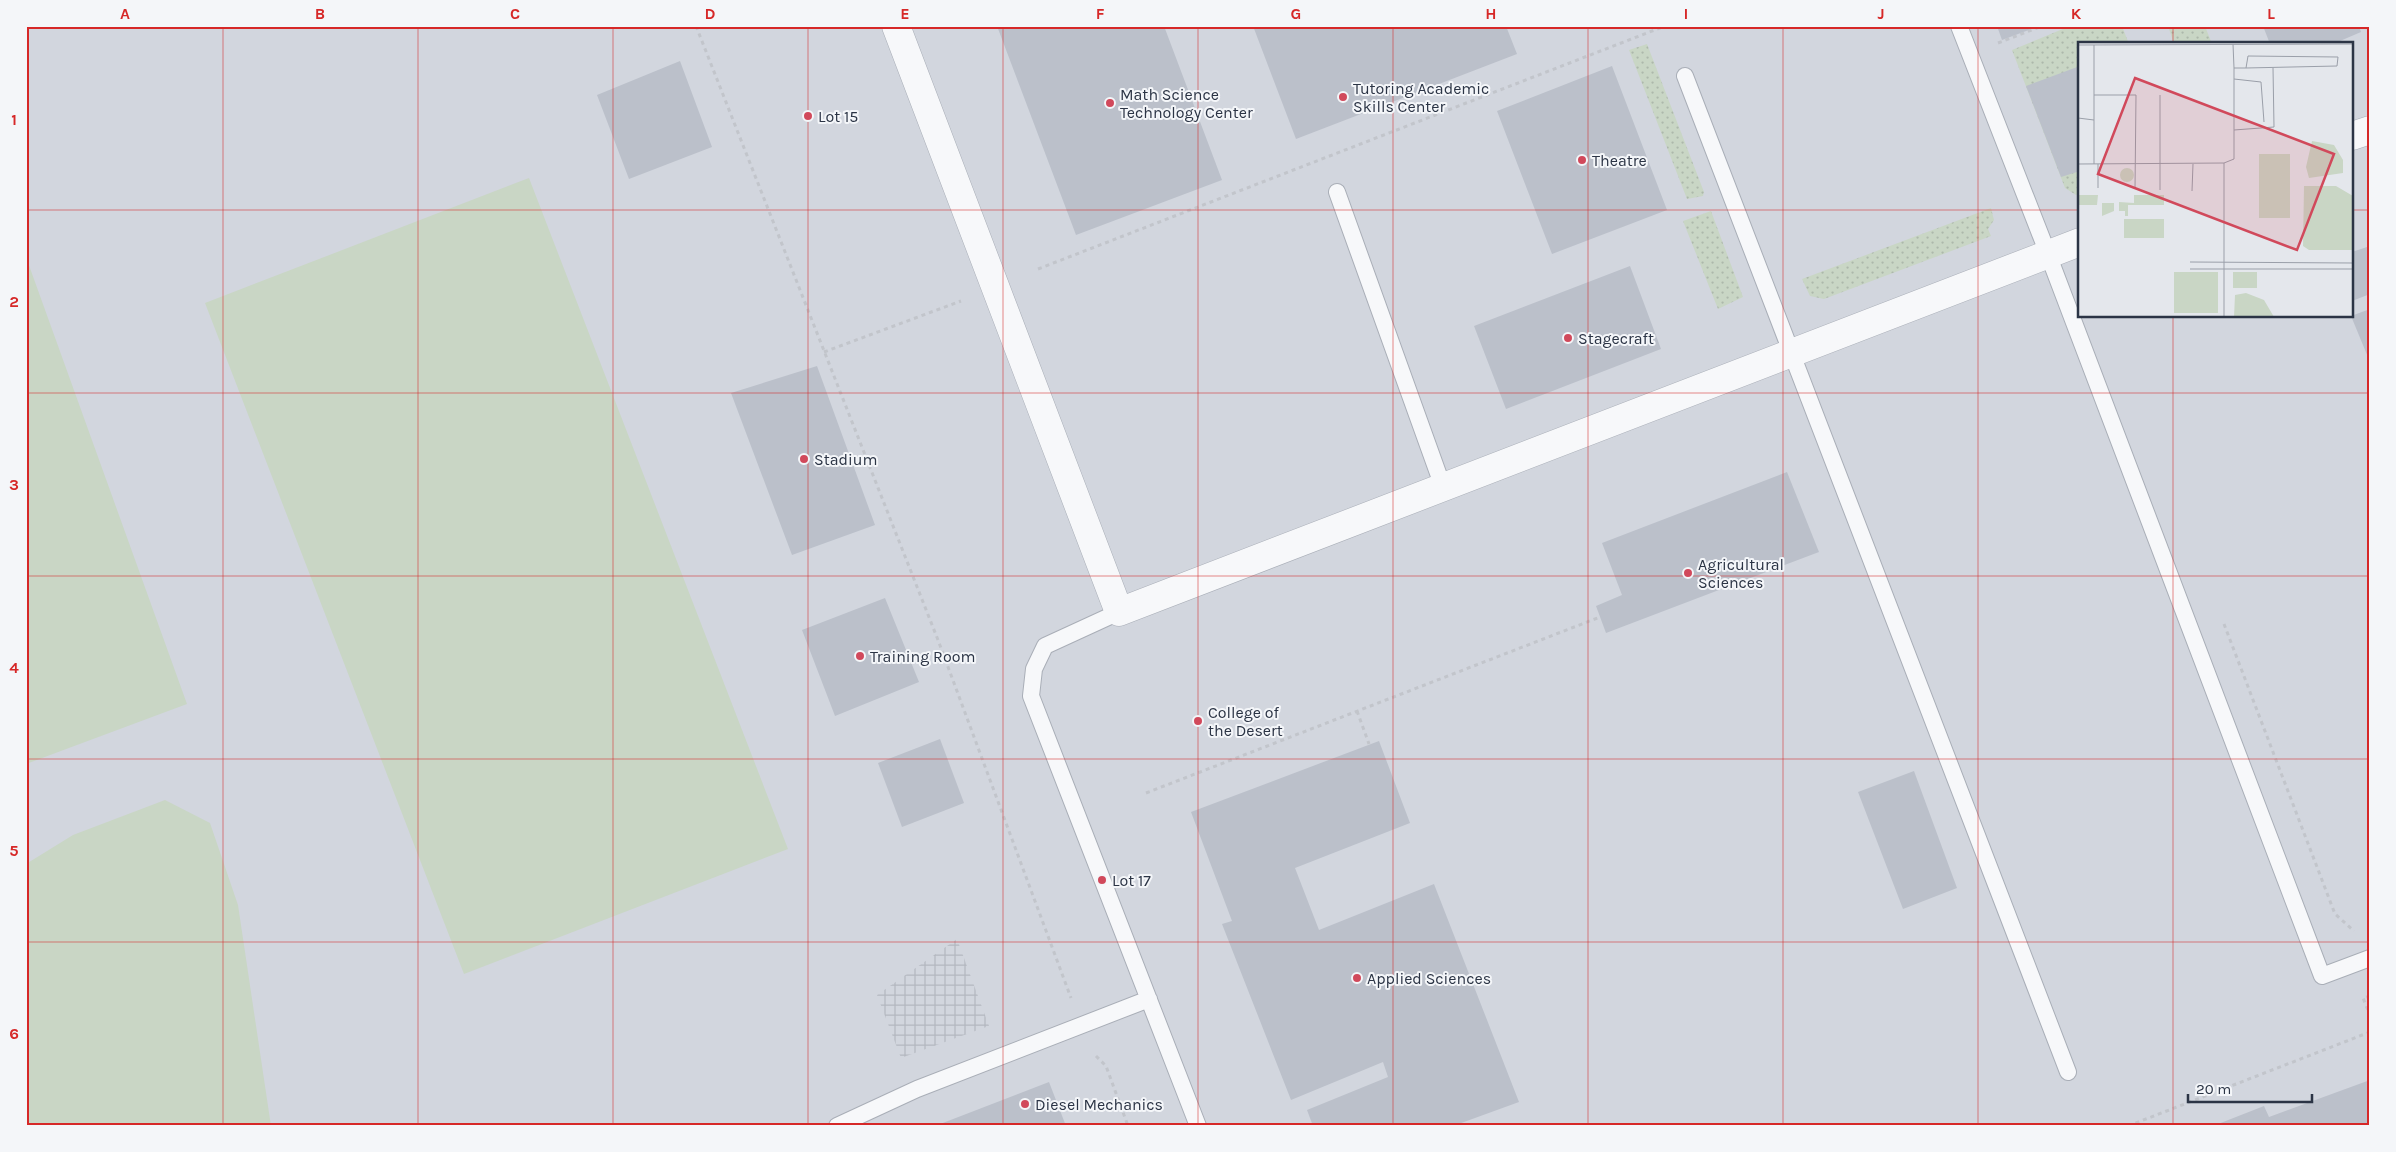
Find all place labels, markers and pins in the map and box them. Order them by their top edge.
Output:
place label: Tutoring Academic Skills Center [1353,79,1489,116]
place label: Math Science Technology Center [1120,85,1253,122]
marker: Tutoring Academic Skills Center [1337,91,1349,103]
marker: Math Science Technology Center [1104,97,1116,109]
place label: Lot 15 [818,107,858,126]
marker: Lot 15 [802,110,814,122]
place label: Theatre [1592,151,1647,170]
marker: Theatre [1576,154,1588,166]
place label: Stagecraft [1578,329,1654,348]
marker: Stagecraft [1562,332,1574,344]
place label: Stadium [814,450,877,469]
marker: Stadium [798,453,810,465]
place label: Agricultural Sciences [1698,555,1784,592]
marker: Agricultural Sciences [1682,567,1694,579]
place label: Training Room [870,647,975,666]
marker: Training Room [854,650,866,662]
place label: College of the Desert [1208,703,1283,740]
marker: College of the Desert [1192,715,1204,727]
place label: Lot 17 [1112,871,1151,890]
marker: Lot 17 [1096,874,1108,886]
place label: Applied Sciences [1367,969,1491,988]
marker: Applied Sciences [1351,972,1363,984]
place label: Diesel Mechanics [1035,1095,1163,1114]
marker: Diesel Mechanics [1019,1098,1031,1110]

